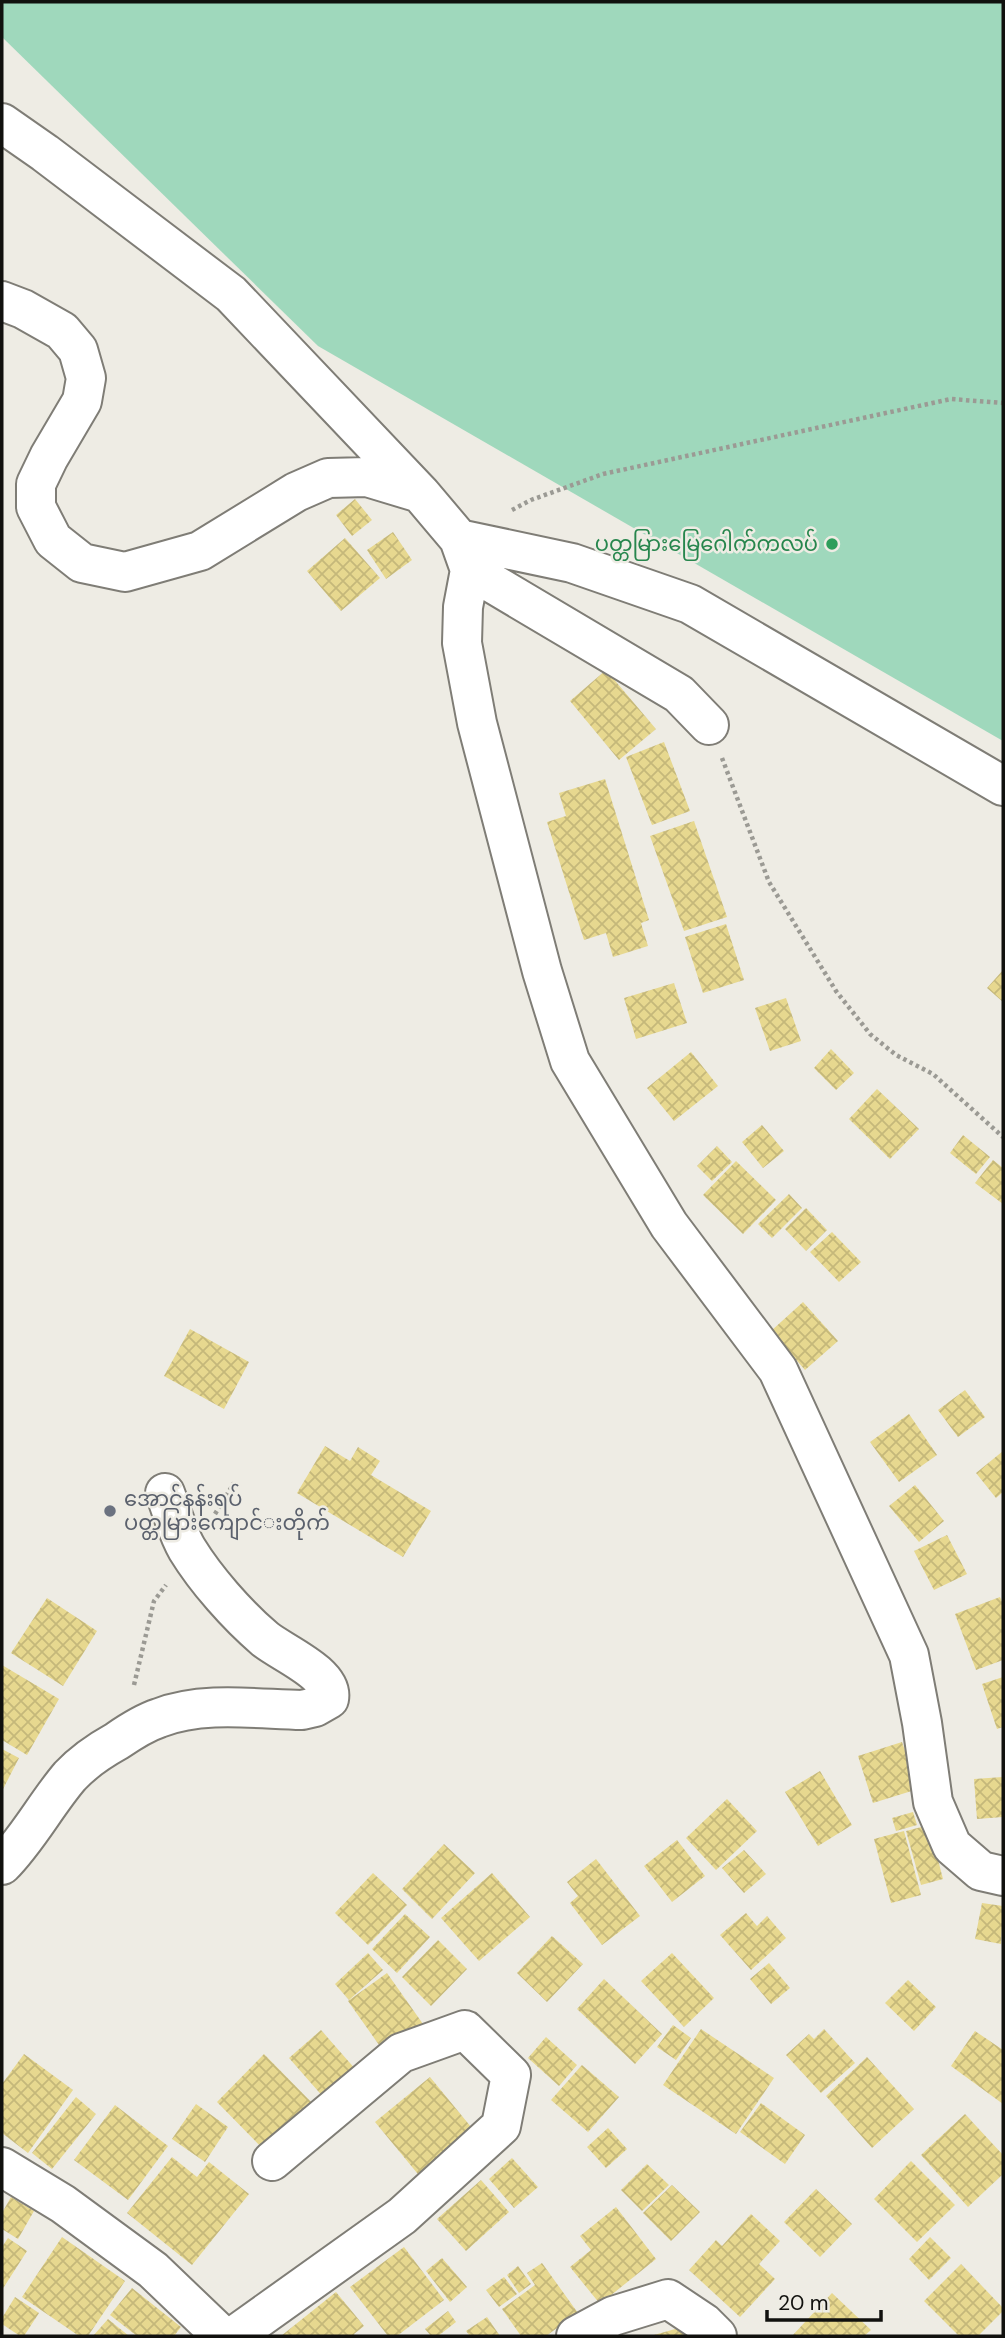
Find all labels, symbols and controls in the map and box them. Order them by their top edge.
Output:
place label: ပတ္တမြားမြေဂေါက်ကလပ် [595,528,818,561]
marker: ပတ္တမြားမြေဂေါက်ကလပ် [824,536,840,552]
place label: အောင်နန်းရပ် ပတ္တမြား‌ကျောင်‌းတိုက် [124,1483,330,1541]
marker: အောင်နန်းရပ် ပတ္တမြား‌ကျောင်‌းတိုက် [102,1503,118,1519]
scale bar [767,2278,881,2322]
text: 20 m [778,2289,829,2317]

